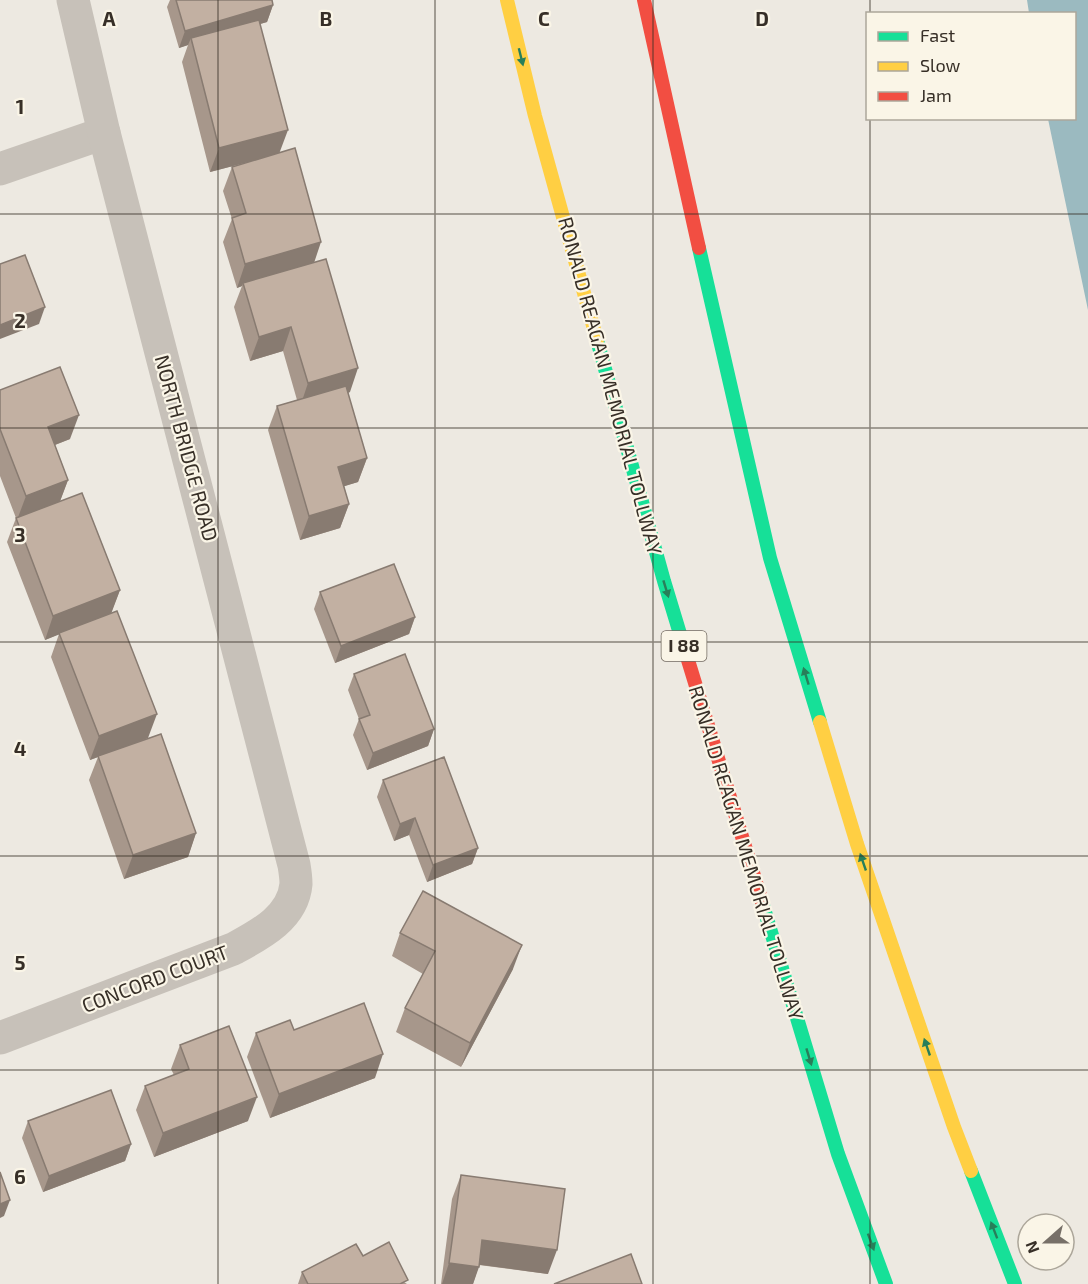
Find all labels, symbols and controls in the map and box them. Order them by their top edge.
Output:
text: A [102,6,116,30]
text: B [320,6,332,30]
text: C [538,6,550,30]
text: D [755,6,769,30]
legend [866,12,1076,120]
text: Fast [920,24,955,46]
one-way arrow [516,48,526,66]
text: Slow [920,54,961,76]
text: Jam [920,84,952,106]
text: 1 [16,94,24,118]
street label: RONALD REAGAN MEMORIAL TOLLWAY [554,214,668,558]
text: 2 [14,308,26,332]
street label: NORTH BRIDGE ROAD [151,352,223,544]
text: 3 [14,522,26,546]
one-way arrow [662,580,671,598]
road number: I 88 [662,631,706,661]
one-way arrow [801,667,810,685]
street label: RONALD REAGAN MEMORIAL TOLLWAY [684,682,810,1024]
text: 4 [14,736,27,760]
one-way arrow [858,853,868,871]
street label: CONCORD COURT [78,939,232,1017]
text: 5 [14,950,26,974]
one-way arrow [921,1038,931,1056]
one-way arrow [804,1048,814,1066]
text: 6 [14,1164,26,1188]
north arrow [1016,1212,1076,1272]
one-way arrow [989,1220,999,1238]
one-way arrow [866,1233,876,1251]
text: N [1021,1239,1042,1256]

